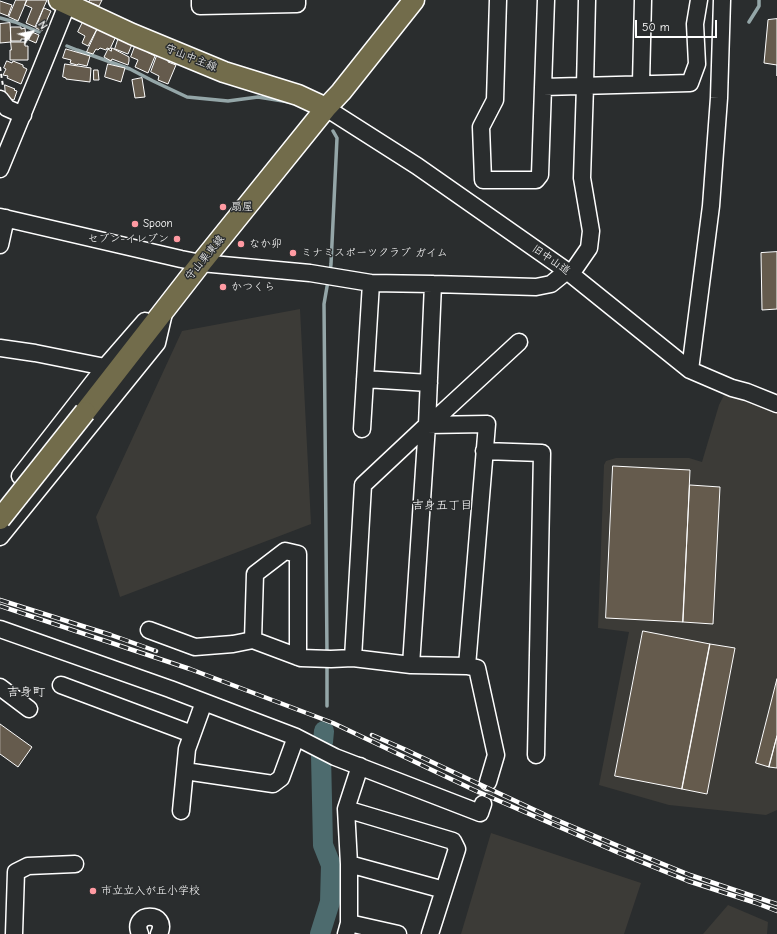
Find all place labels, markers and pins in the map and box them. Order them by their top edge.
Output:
place label: 扇屋 [231,200,253,214]
marker: 扇屋 [218,202,228,212]
place label: Spoon [143,217,173,231]
marker: Spoon [130,219,140,229]
place label: セブン-イレブン [88,232,169,246]
marker: セブン-イレブン [172,234,182,244]
place label: なか卯 [249,237,282,251]
marker: なか卯 [236,239,246,249]
place label: ミナミスポーツクラブ ガイム [301,246,448,260]
marker: ミナミスポーツクラブ ガイム [288,248,298,258]
place label: かつくら [231,280,275,294]
marker: かつくら [218,282,228,292]
place label: 市立立入が丘小学校 [101,884,200,898]
marker: 市立立入が丘小学校 [88,886,98,896]

